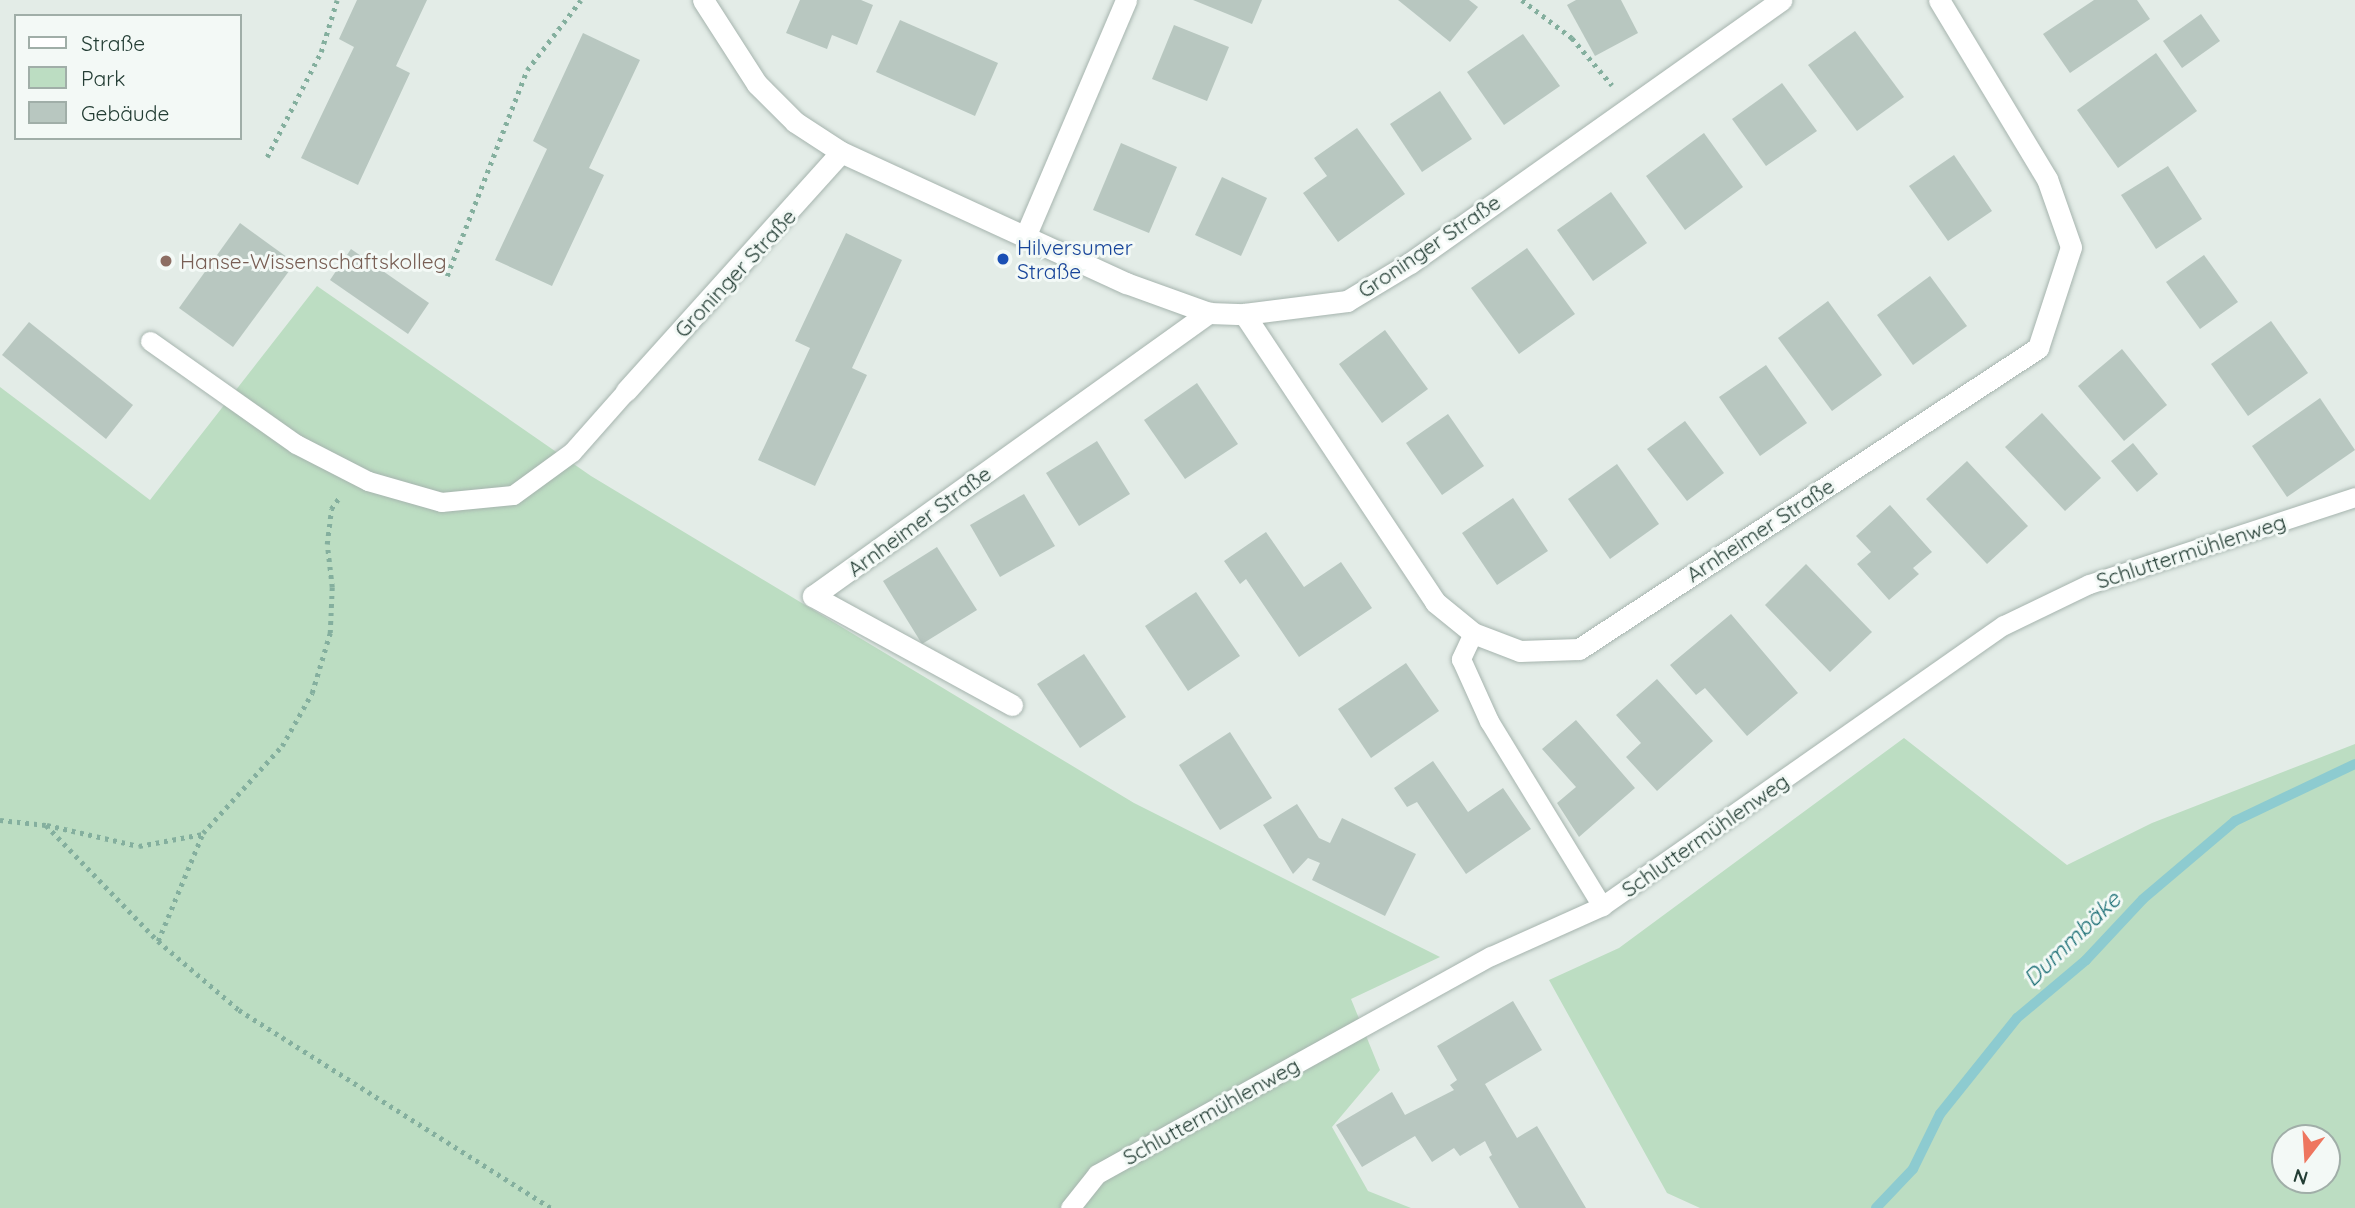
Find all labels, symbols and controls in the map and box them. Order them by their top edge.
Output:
legend [14,14,242,140]
text: Straße [81,30,145,56]
text: Park [81,65,125,91]
text: Gebäude [81,100,169,126]
street label: Groninger Straße [1353,189,1505,303]
street label: Groninger Straße [669,204,801,342]
place label: Hilversumer Straße [1017,234,1133,284]
place label: Hanse-Wissenschaftskolleg [180,248,447,274]
marker: Hilversumer Straße [995,251,1011,267]
marker: Hanse-Wissenschaftskolleg [158,253,174,269]
street label: Arnheimer Straße [842,461,996,581]
street label: Arnheimer Straße [1681,473,1839,587]
street label: Schluttermühlenweg [2093,508,2289,594]
street label: Schluttermühlenweg [1617,768,1793,902]
water label: Dummbäke [2018,886,2126,992]
street label: Schluttermühlenweg [1118,1052,1304,1170]
north arrow [2271,1124,2341,1194]
text: N [2290,1164,2311,1191]

